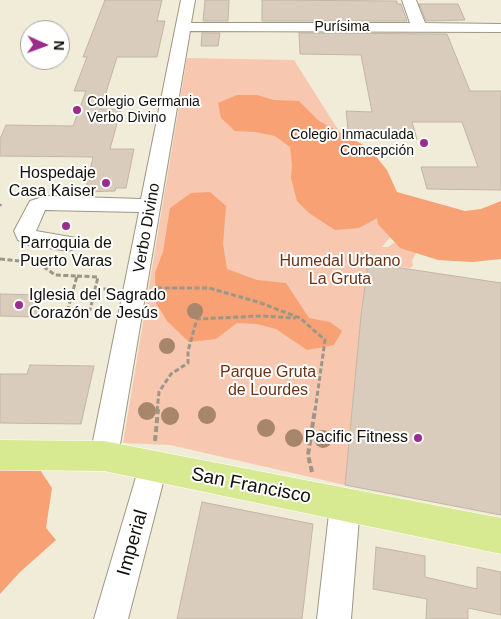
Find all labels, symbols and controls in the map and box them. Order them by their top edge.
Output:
street label: Purísima [314,19,370,35]
north arrow [20,20,70,70]
text: N [51,40,67,51]
place label: Colegio Germania Verbo Divino [87,94,200,126]
marker: Colegio Germania Verbo Divino [71,104,83,116]
place label: Colegio Inmaculada Concepción [290,127,414,160]
marker: Colegio Inmaculada Concepción [418,137,430,149]
place label: Hospedaje Casa Kaiser [9,164,96,202]
marker: Hospedaje Casa Kaiser [100,177,112,189]
street label: Verbo Divino [130,182,164,274]
marker: Parroquia de Puerto Varas [60,220,72,232]
place label: Parroquia de Puerto Varas [20,234,112,272]
park label: Humedal Urbano La Gruta [280,252,400,290]
place label: Iglesia del Sagrado Corazón de Jesús [29,286,166,324]
marker: Iglesia del Sagrado Corazón de Jesús [13,299,25,311]
park label: Parque Gruta de Lourdes [220,363,316,401]
place label: Pacific Fitness [305,428,408,448]
marker: Pacific Fitness [412,432,424,444]
street label: San Francisco [189,463,313,509]
street label: Imperial [113,507,153,579]

